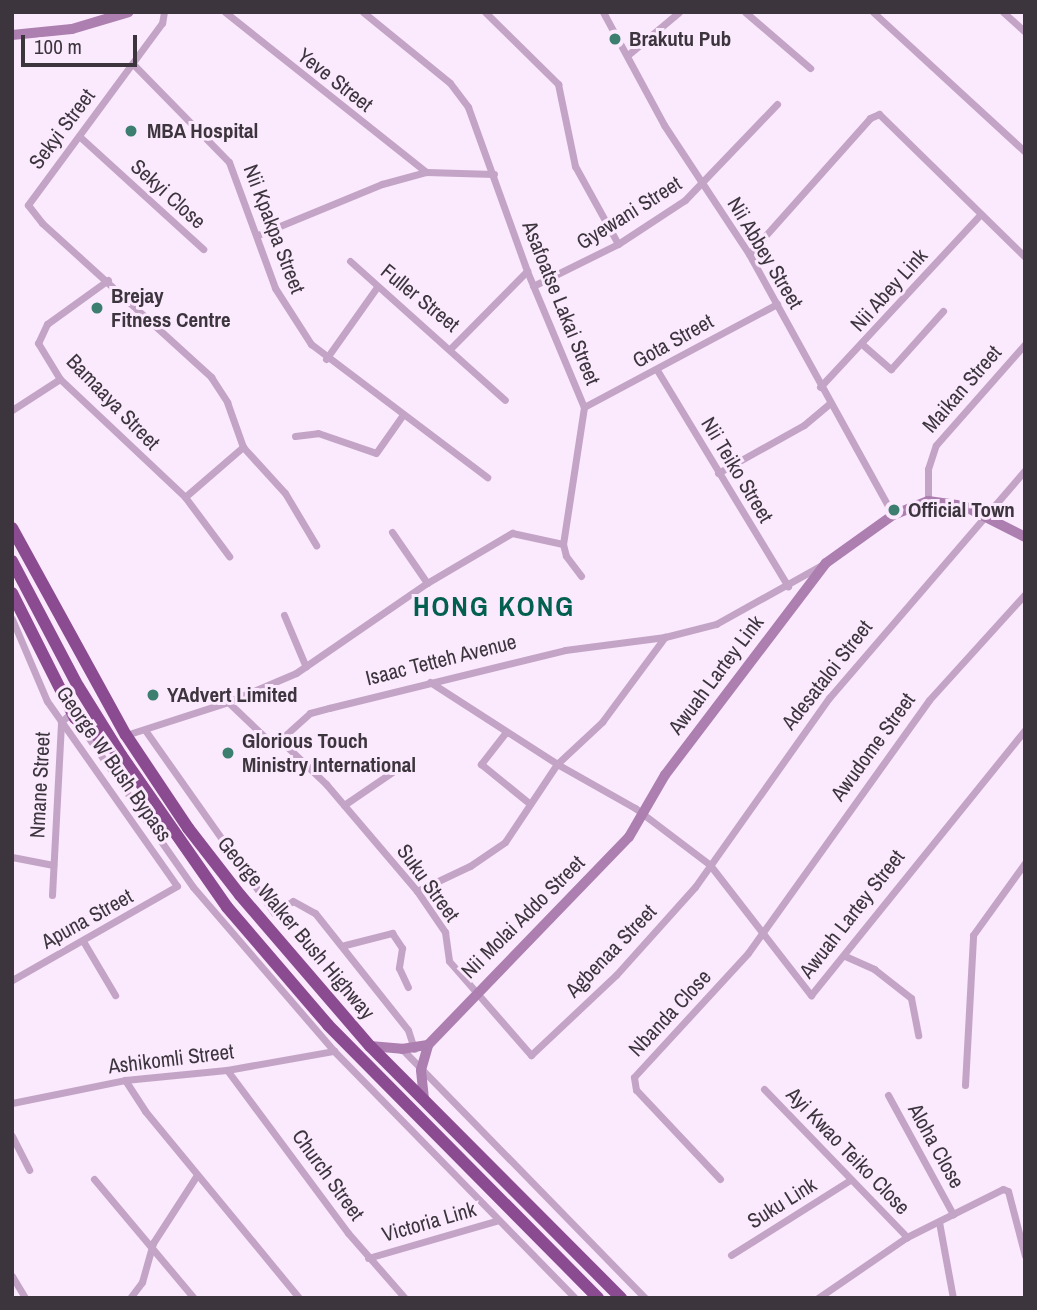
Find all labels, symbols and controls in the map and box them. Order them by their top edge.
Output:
scale bar [24,21,140,65]
place label: Brakutu Pub [629,26,731,52]
marker: Brakutu Pub [607,31,623,47]
text: 100 m [34,32,82,61]
street label: Yeve Street [292,43,378,117]
street label: Sekyi Street [24,84,100,174]
place label: MBA Hospital [147,118,259,144]
marker: MBA Hospital [121,121,141,141]
street label: Sekyi Close [125,154,211,234]
street label: Nii Kpakpa Street [238,161,310,297]
street label: Gyewani Street [572,171,686,255]
street label: Nii Abbey Street [722,192,808,314]
street label: Asafoatse Lakai Street [517,218,605,388]
street label: Nii Abey Link [845,243,933,337]
street label: Fuller Street [376,259,464,337]
place label: Brejay Fitness Centre [111,283,231,333]
marker: Brejay Fitness Centre [89,300,105,316]
street label: Gota Street [628,309,718,373]
street label: Maikan Street [917,340,1007,438]
street label: Bamaaya Street [61,349,165,455]
street label: Nii Teiko Street [696,413,778,527]
place label: Official Town [908,497,1015,523]
marker: Official Town [886,502,902,518]
district label: HONG KONG [414,589,574,623]
street label: Awuah Lartey Link [663,611,769,739]
street label: Adesataloi Street [776,615,878,735]
street label: Isaac Tetteh Avenue [362,629,520,691]
street label: George W Bush Bypass [51,682,177,846]
place label: YAdvert Limited [167,682,297,708]
marker: YAdvert Limited [145,687,161,703]
street label: Awudome Street [825,688,921,806]
place label: Glorious Touch Ministry International [242,728,416,778]
street label: Nmane Street [25,731,55,839]
marker: Glorious Touch Ministry International [220,745,236,761]
street label: George Walker Bush Highway [212,831,380,1025]
street label: Suku Street [391,839,465,927]
street label: Awuah Lartey Street [794,845,910,983]
street label: Nii Molai Addo Street [456,850,590,984]
street label: Apuna Street [37,884,137,954]
street label: Agbenaa Street [560,899,662,1003]
street label: Nbanda Close [624,965,716,1061]
street label: Ashikomli Street [107,1039,235,1079]
street label: Ayi Kwao Teiko Close [781,1082,915,1220]
street label: Aloha Close [902,1099,970,1193]
street label: Church Street [287,1125,369,1225]
street label: Suku Link [743,1172,821,1234]
street label: Victoria Link [379,1197,479,1247]

